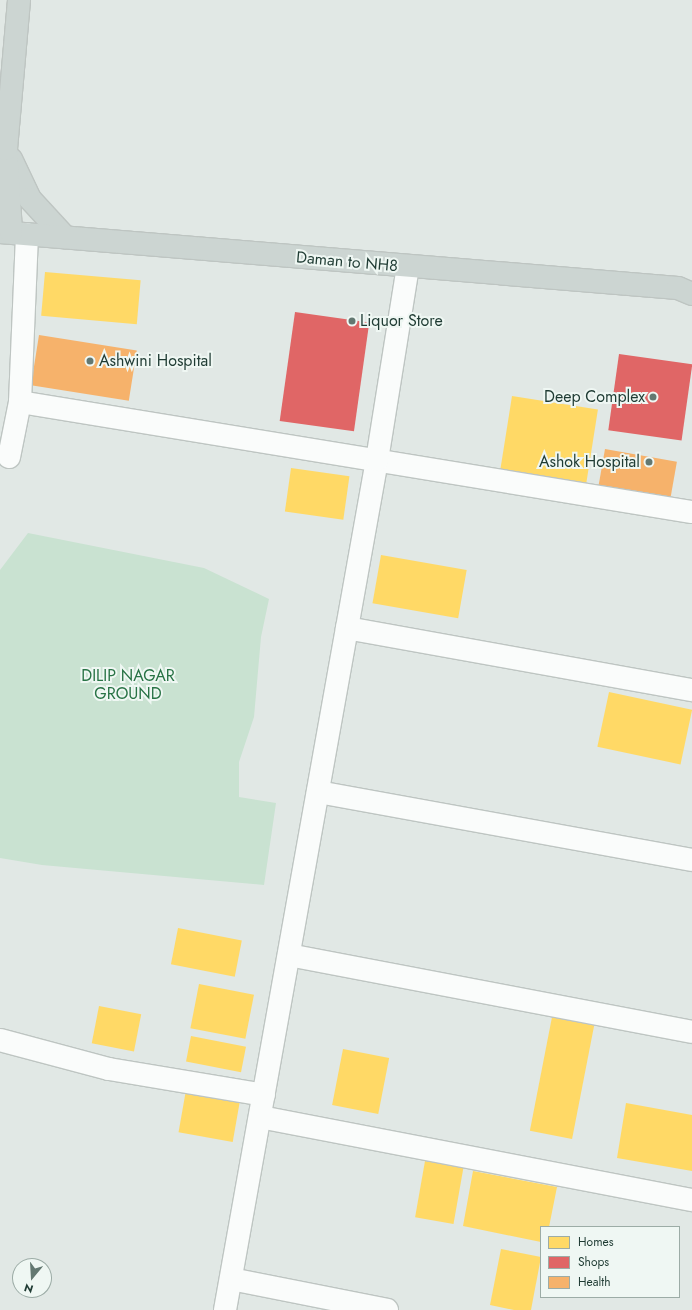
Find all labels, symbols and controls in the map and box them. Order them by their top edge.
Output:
street label: Daman to NH8 [295,248,399,276]
place label: Liquor Store [360,311,443,331]
marker: Liquor Store [347,316,357,326]
place label: Ashwini Hospital [99,351,212,371]
marker: Ashwini Hospital [84,355,96,367]
place label: Deep Complex [544,387,645,407]
marker: Deep Complex [648,392,658,402]
place label: Ashok Hospital [539,452,640,472]
marker: Ashok Hospital [643,456,655,468]
park label: DILIP NAGAR GROUND [81,666,175,704]
legend [540,1226,680,1298]
text: Homes [578,1233,614,1251]
text: Shops [578,1253,609,1271]
north arrow [12,1258,52,1298]
text: Health [578,1273,610,1291]
text: N [22,1280,35,1297]

